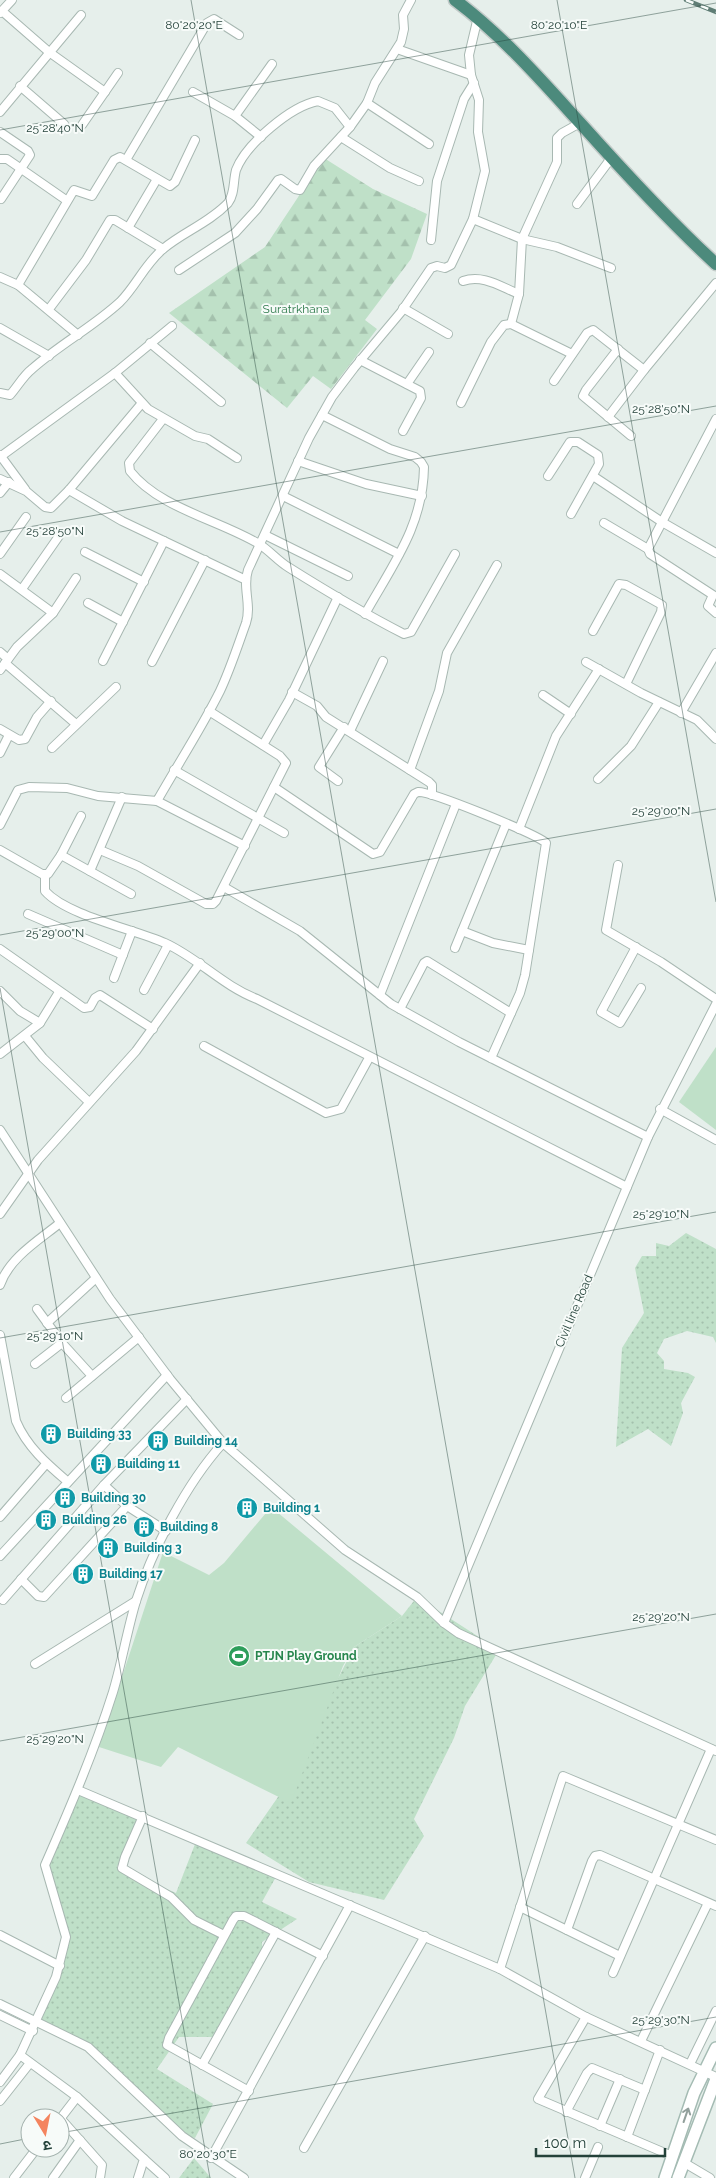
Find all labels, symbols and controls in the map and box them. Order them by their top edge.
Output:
text: 80°20'20"E [165,18,223,32]
text: 80°20'10"E [531,18,587,32]
text: 25°28'40"N [26,121,84,135]
park label: Suratrkhana [263,302,329,316]
text: 25°28'50"N [632,402,690,416]
text: 25°28'50"N [26,524,84,538]
text: 25°29'00"N [632,804,690,818]
text: 25°29'00"N [26,926,84,940]
text: 25°29'10"N [633,1207,689,1221]
street label: Civil line Road [552,1273,596,1349]
text: 25°29'10"N [27,1329,83,1343]
building icon: Building 33 [39,1422,63,1446]
place label: Building 33 [67,1427,132,1441]
building icon: Building 14 [146,1429,170,1453]
place label: Building 14 [174,1434,238,1448]
building icon: Building 11 [89,1452,113,1476]
place label: Building 11 [117,1457,180,1471]
building icon: Building 30 [53,1486,77,1510]
place label: Building 30 [81,1491,146,1505]
building icon: Building 1 [235,1496,259,1520]
place label: Building 1 [263,1501,320,1515]
building icon: Building 26 [34,1508,58,1532]
place label: Building 26 [62,1513,127,1527]
building icon: Building 8 [132,1515,156,1539]
place label: Building 8 [160,1520,218,1534]
building icon: Building 3 [96,1536,120,1560]
place label: Building 3 [124,1541,182,1555]
building icon: Building 17 [71,1562,95,1586]
place label: Building 17 [99,1567,163,1581]
text: 25°29'20"N [632,1610,690,1624]
sports icon: PTJN Play Ground [227,1644,251,1668]
place label: PTJN Play Ground [255,1649,357,1663]
text: 25°29'20"N [26,1732,84,1746]
text: 25°29'30"N [632,2013,690,2027]
north arrow [20,2108,70,2158]
one-way arrow [682,2108,691,2123]
scale bar [536,2126,665,2158]
text: 100 m [544,2134,586,2152]
text: उ [41,2137,53,2155]
text: 80°20'30"E [179,2147,237,2161]

